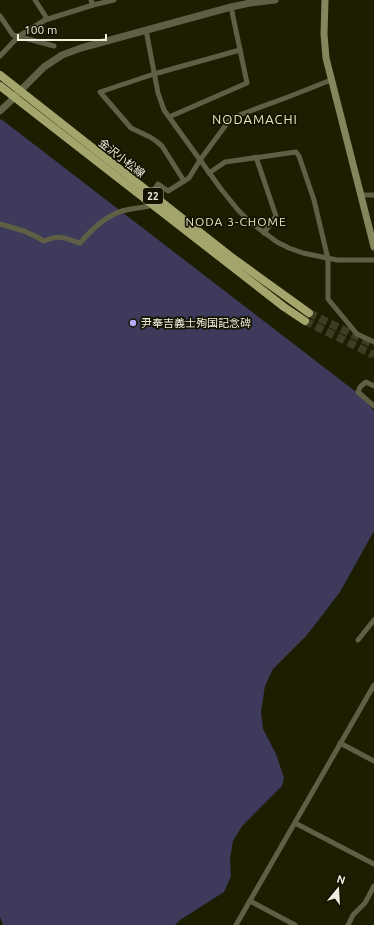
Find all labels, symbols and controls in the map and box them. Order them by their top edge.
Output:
scale bar [18,16,106,42]
text: 100 m [24,23,57,36]
district label: NODAMACHI [212,112,298,126]
street label: 金沢小松線 [97,136,147,180]
road number: 22 [143,188,163,204]
district label: NODA 3-CHOME [185,215,287,228]
place label: 尹奉吉義士殉国記念碑 [141,317,251,329]
marker: 尹奉吉義士殉国記念碑 [128,318,138,328]
north arrow [318,869,358,909]
text: N [335,873,347,886]

